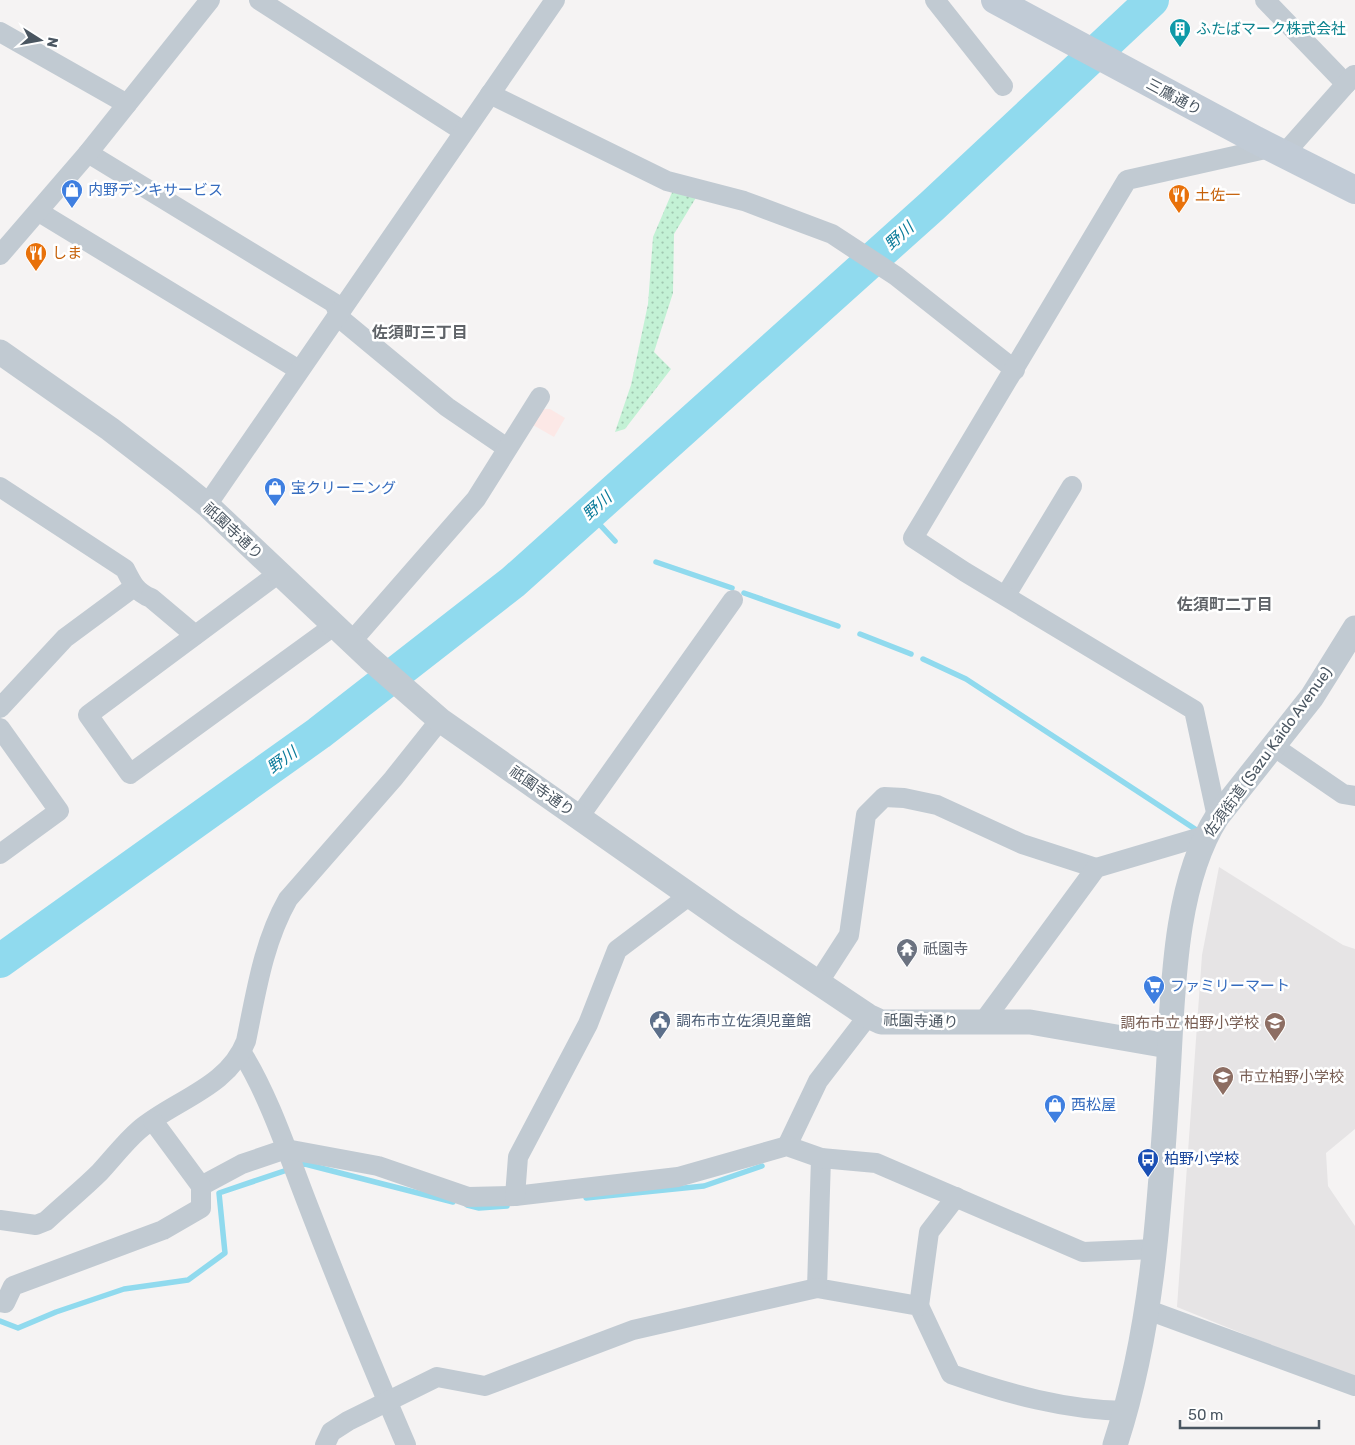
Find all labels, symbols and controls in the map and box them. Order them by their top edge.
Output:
north arrow [15,15,65,65]
building icon: ふたばマーク株式会社 [1168,17,1192,48]
place label: ふたばマーク株式会社 [1196,20,1346,38]
text: N [43,36,62,49]
street label: 三鷹通り [1143,75,1205,119]
shop icon: 内野デンキサービス [60,178,84,209]
place label: 内野デンキサービス [88,181,223,199]
restaurant icon: 土佐一 [1167,183,1191,214]
place label: 土佐一 [1195,186,1240,204]
water label: 野川 [881,217,919,254]
restaurant icon: しま [24,241,48,272]
place label: しま [52,244,82,262]
district label: 佐須町三丁目 [371,323,468,342]
shop icon: 宝クリーニング [263,476,287,507]
place label: 宝クリーニング [291,479,396,497]
water label: 野川 [579,487,617,524]
street label: 祇園寺通り [199,499,267,563]
district label: 佐須町二丁目 [1176,595,1273,614]
street label: 佐須街道 (Sazu Kaido Avenue) [1200,663,1336,841]
water label: 野川 [263,742,302,777]
street label: 祇園寺通り [506,762,578,820]
temple icon: 祇園寺 [895,937,919,968]
place label: 祇園寺 [923,940,968,958]
supermarket icon: ファミリーマート [1142,974,1166,1005]
place label: ファミリーマート [1170,977,1290,995]
public building icon: 調布市立佐須児童館 [648,1009,672,1040]
street label: 祇園寺通り [883,1011,959,1031]
school or university icon: 調布市立 柏野小学校 [1263,1011,1287,1042]
place label: 調布市立佐須児童館 [676,1012,811,1030]
place label: 調布市立 柏野小学校 [1120,1014,1259,1032]
school or university icon: 市立柏野小学校 [1211,1065,1235,1096]
place label: 市立柏野小学校 [1239,1068,1344,1086]
shop icon: 西松屋 [1043,1093,1067,1124]
place label: 西松屋 [1071,1096,1116,1114]
bus stop icon: 柏野小学校 [1136,1147,1160,1178]
place label: 柏野小学校 [1164,1150,1239,1168]
scale bar [1180,1398,1319,1430]
text: 50 m [1188,1406,1223,1424]

